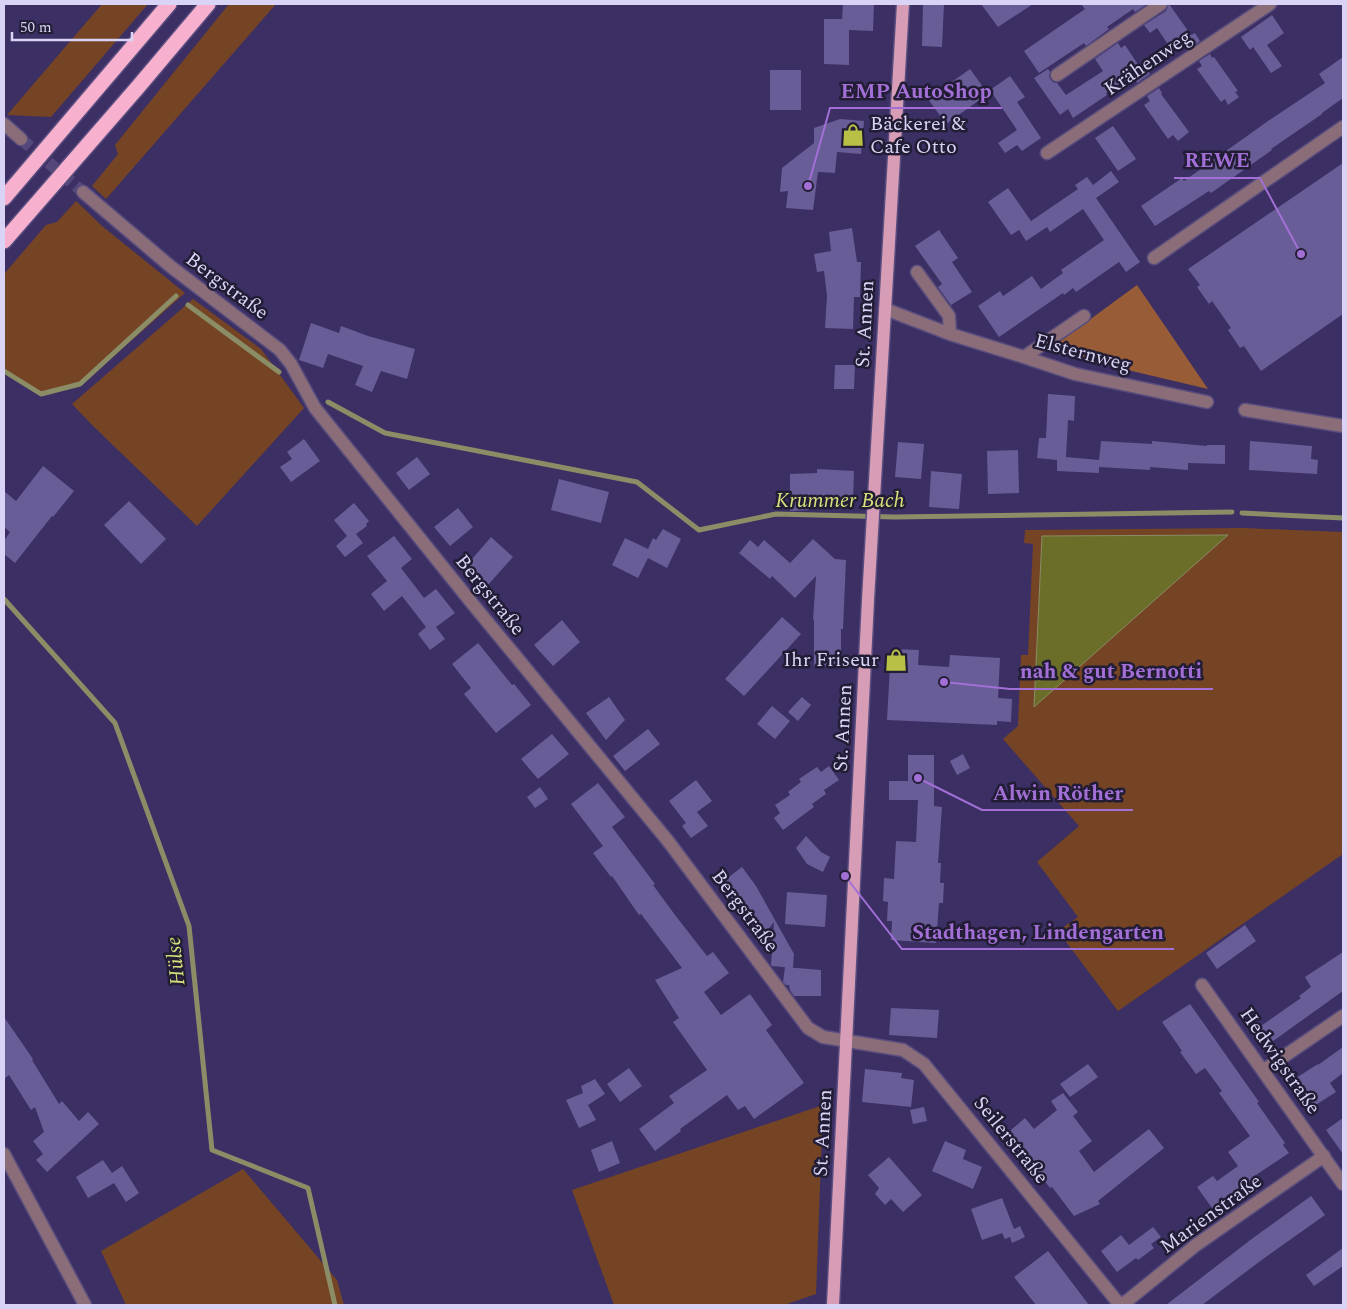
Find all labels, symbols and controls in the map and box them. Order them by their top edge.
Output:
scale bar [12,10,132,42]
text: 50 m [20,16,52,39]
street label: Krähenweg [1098,22,1198,104]
callout: EMP AutoShop [830,72,1002,108]
text: EMP AutoShop [840,76,992,108]
place label: Bäckerei & Cafe Otto [870,109,966,162]
shop icon: Bäckerei & Cafe Otto [840,122,866,148]
callout: REWE [1174,142,1260,178]
text: REWE [1184,145,1250,177]
street label: Bergstraße [179,245,275,327]
street label: St. Annen [848,280,882,368]
street label: Elsternweg [1031,326,1135,380]
water label: Krummer Bach [775,485,905,517]
street label: Bergstraße [448,548,532,642]
place label: Ihr Friseur [783,645,879,675]
shop icon: Ihr Friseur [883,647,909,673]
callout: nah & gut Bernotti [1010,653,1213,689]
text: nah & gut Bernotti [1020,656,1202,688]
street label: St. Annen [826,684,860,772]
callout: Alwin Röther [982,774,1133,810]
text: Alwin Röther [993,778,1123,810]
street label: Bergstraße [704,863,786,959]
callout: Stadthagen, Lindengarten [902,913,1174,949]
text: Stadthagen, Lindengarten [912,917,1164,949]
water label: Hülse [158,935,194,987]
street label: Hedwigstraße [1232,1001,1328,1121]
street label: St. Annen [806,1089,840,1177]
street label: Seilerstraße [966,1089,1056,1191]
street label: Marienstraße [1154,1167,1268,1261]

